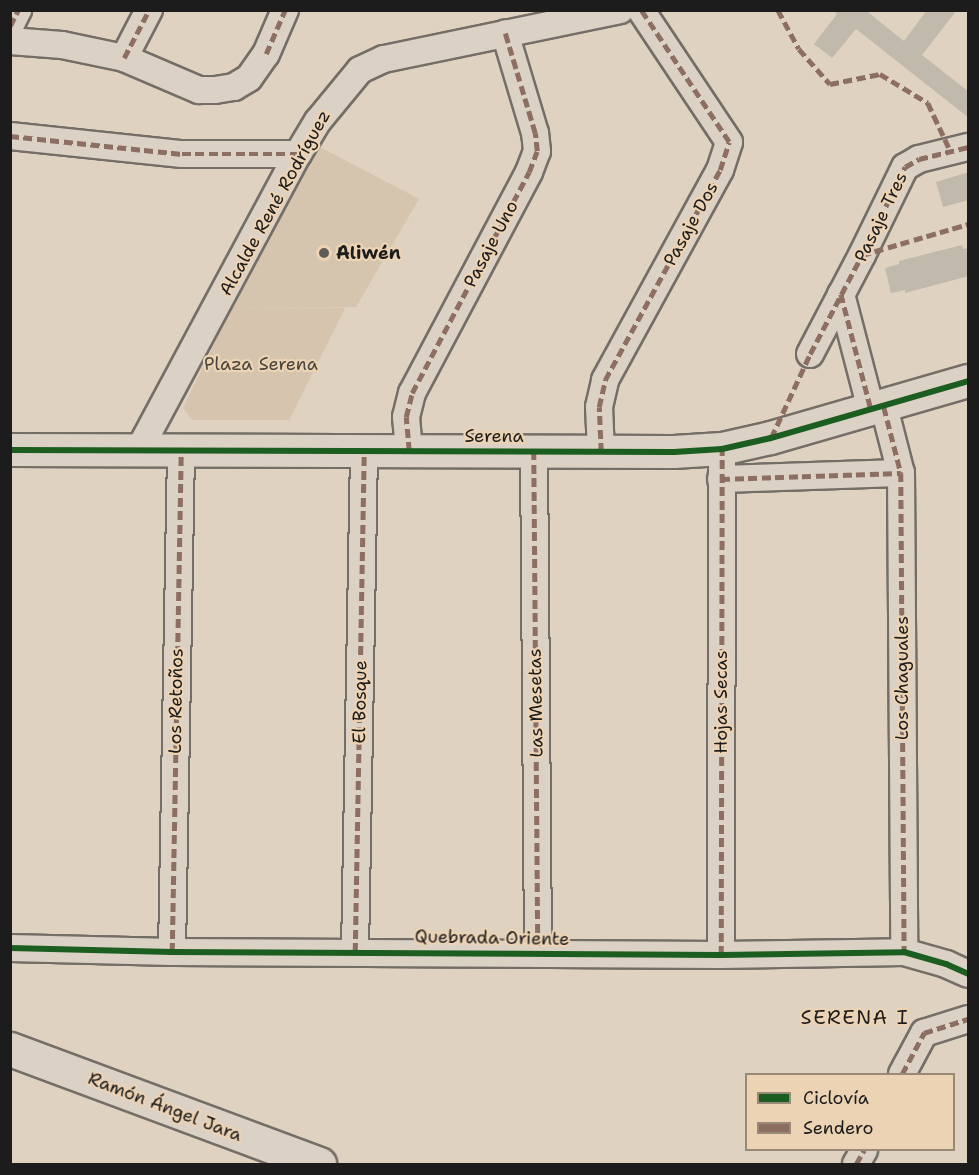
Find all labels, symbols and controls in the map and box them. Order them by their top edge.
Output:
street label: Alcalde René Rodríguez [215,106,335,300]
street label: Pasaje Tres [850,169,912,265]
street label: Pasaje Dos [659,178,723,270]
street label: Pasaje Uno [459,197,523,291]
place label: Aliwén [336,242,401,264]
marker: Aliwén [317,246,331,260]
park label: Plaza Serena [204,353,318,375]
street label: Serena [464,425,524,447]
street label: Los Chaguales [891,616,913,740]
street label: Los Retoños [164,648,188,754]
street label: Las Mesetas [524,648,548,758]
street label: Hojas Secas [710,650,732,754]
street label: El Bosque [348,660,372,744]
street label: Quebrada Oriente [414,926,570,950]
district label: SERENA I [801,1005,909,1029]
street label: Ramón Ángel Jara [85,1068,245,1146]
legend [745,1073,955,1151]
text: Ciclovía [803,1086,869,1110]
text: Sendero [803,1116,873,1140]

